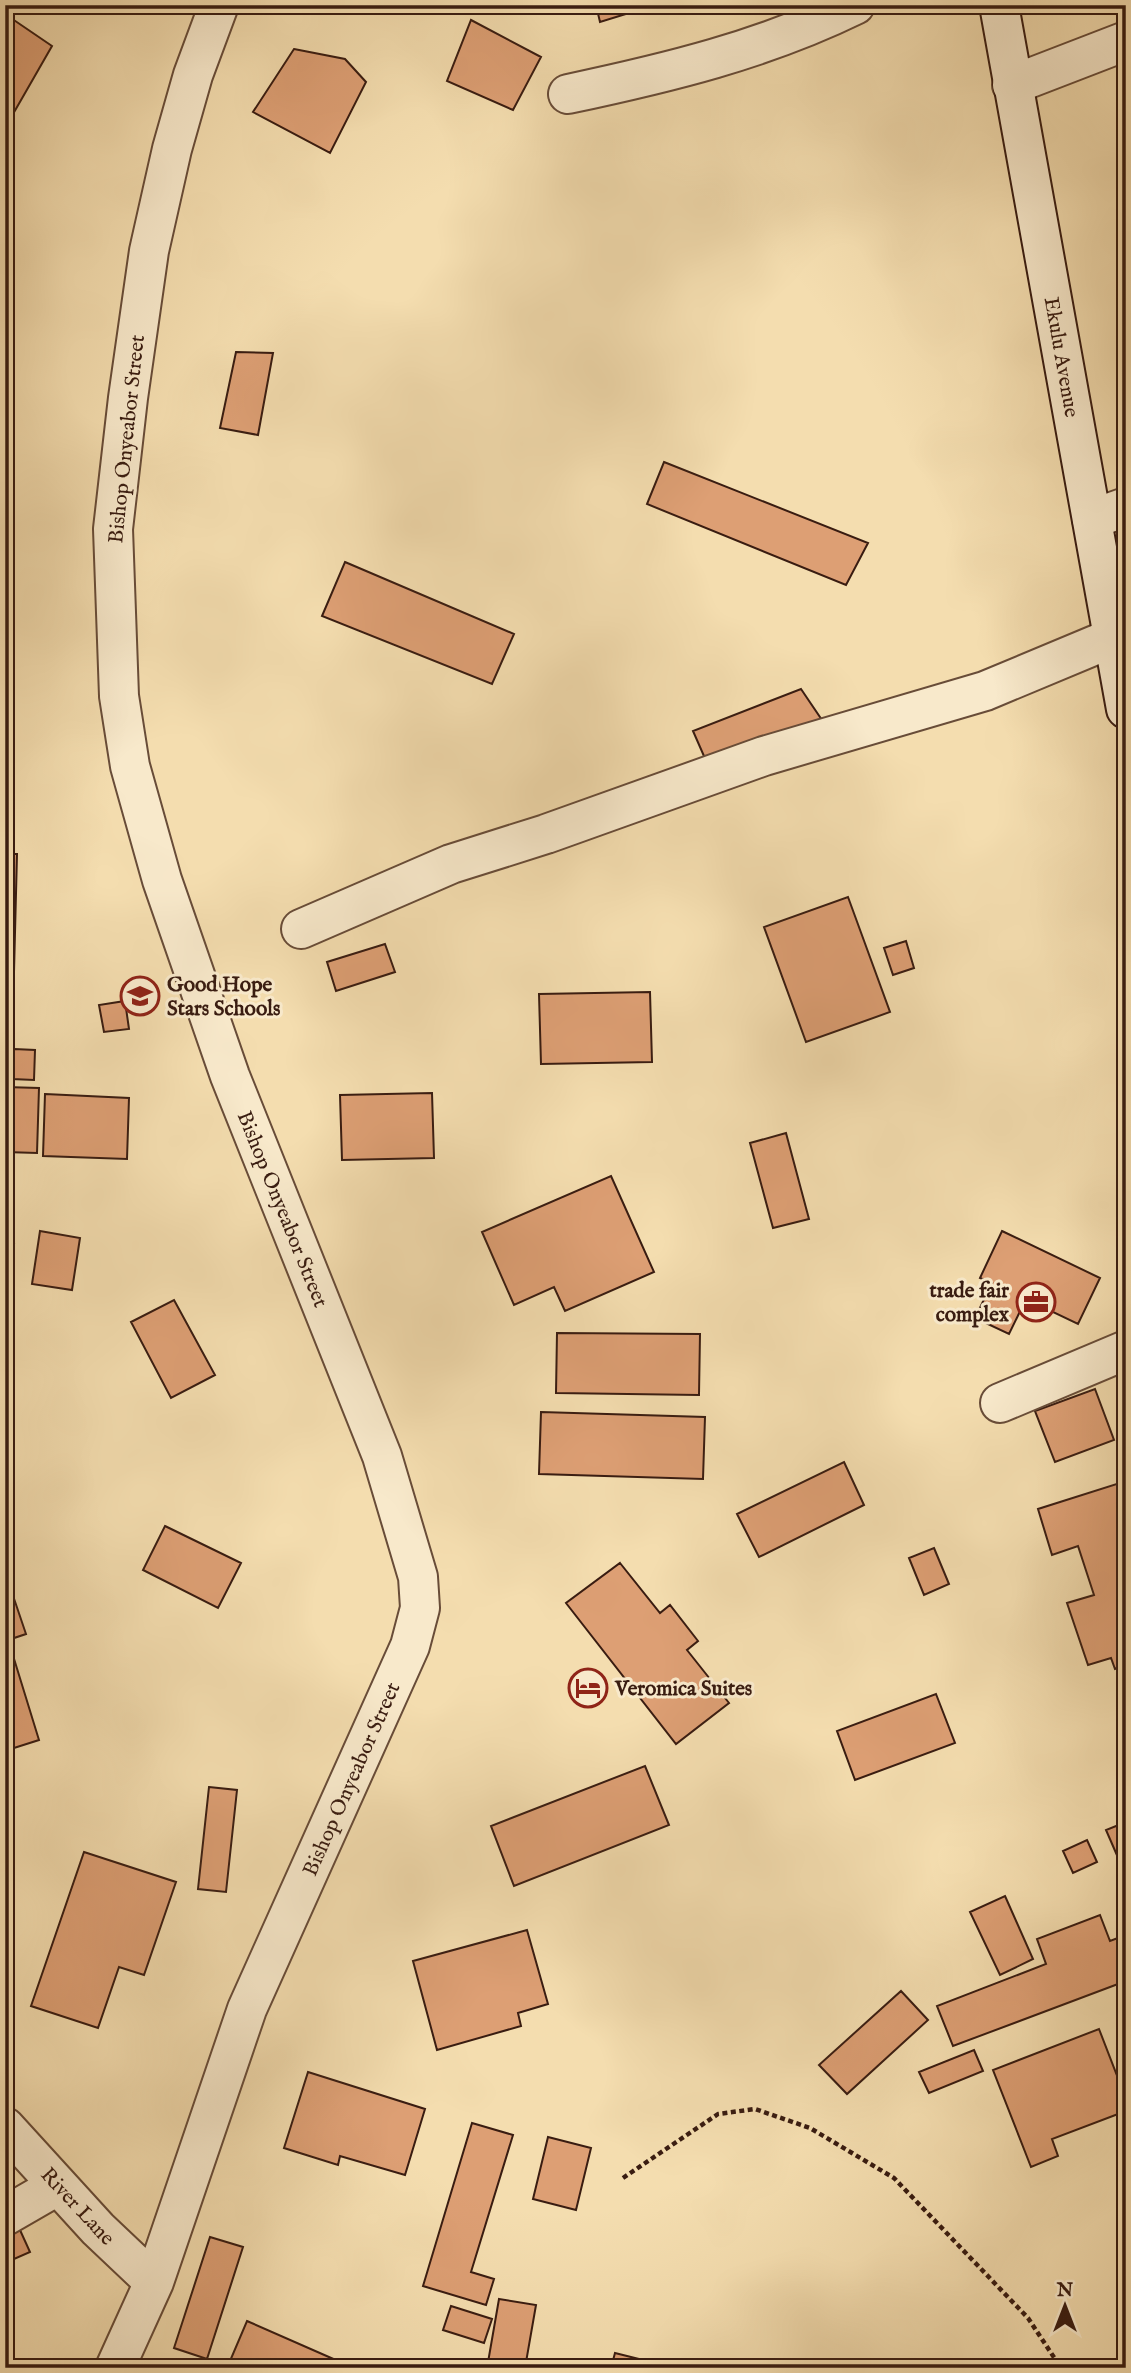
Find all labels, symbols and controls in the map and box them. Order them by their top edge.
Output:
street label: Ekulu Avenue [1037,295,1084,420]
street label: Bishop Onyeabor Street [103,334,152,545]
place label: Good Hope Stars Schools [167,972,280,1023]
school or university icon: Good Hope Stars Schools [119,975,161,1017]
street label: Bishop Onyeabor Street [230,1107,333,1312]
place label: trade fair complex [929,1278,1010,1329]
office icon: trade fair complex [1015,1281,1057,1323]
hotel icon: Veromica Suites [567,1667,609,1709]
place label: Veromica Suites [614,1676,752,1703]
street label: Bishop Onyeabor Street [297,1678,407,1881]
street label: River Lane [34,2162,120,2252]
north arrow [1030,2272,1100,2342]
text: N [1056,2279,1074,2303]

